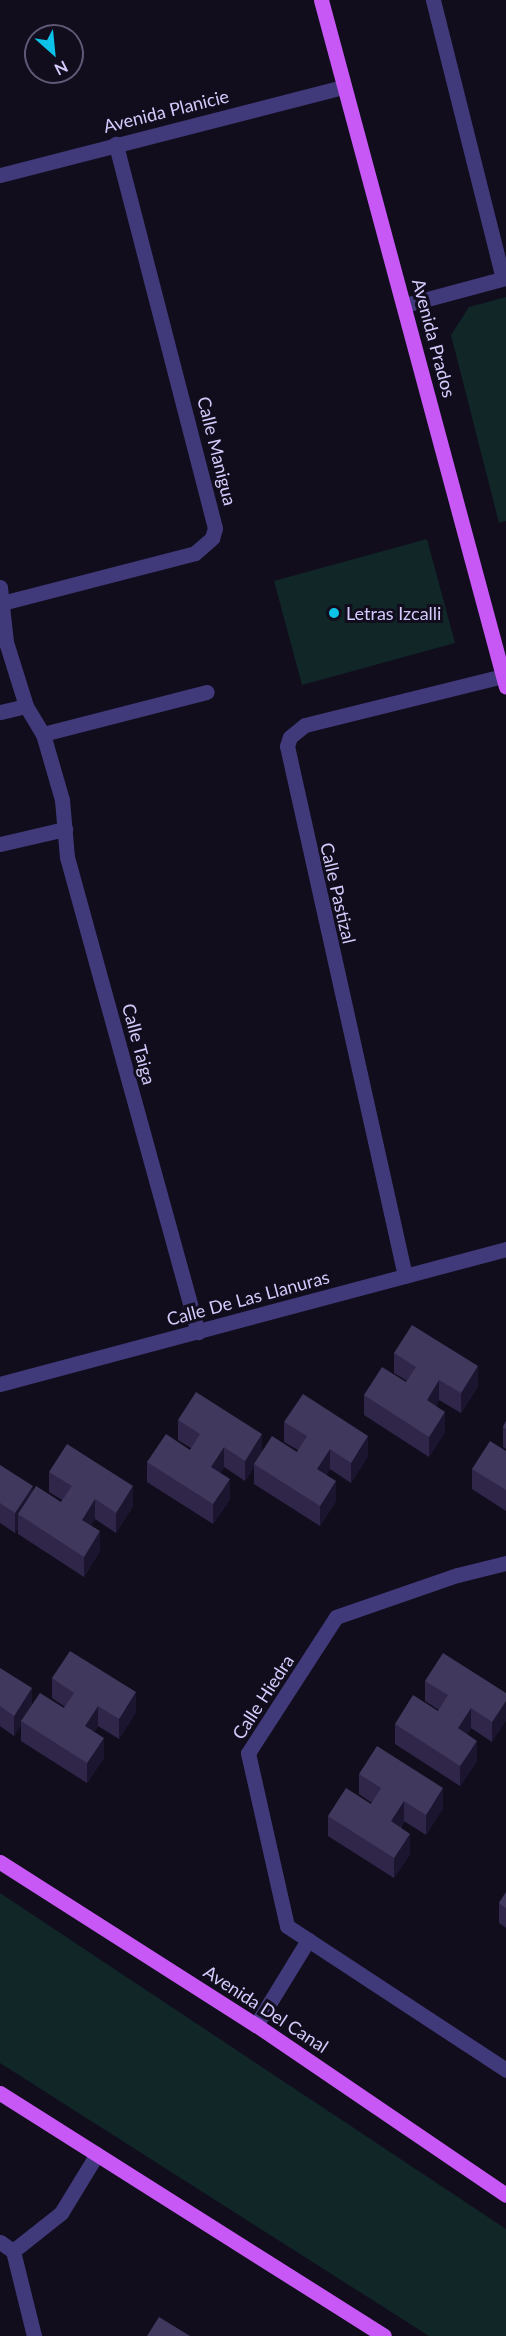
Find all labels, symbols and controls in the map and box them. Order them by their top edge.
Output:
north arrow [24,24,84,84]
text: N [52,57,71,80]
street label: Avenida Planicie [101,85,231,137]
street label: Avenida Prados [408,276,460,400]
street label: Calle Manigua [193,394,241,508]
place label: Letras Izcalli [346,602,441,624]
marker: Letras Izcalli [327,606,341,620]
street label: Calle Pastizal [316,840,360,946]
street label: Calle Taiga [118,1001,160,1087]
street label: Calle De Las Llanuras [164,1266,332,1330]
street label: Calle Hiedra [228,1651,298,1743]
street label: Avenida Del Canal [200,1961,332,2057]

